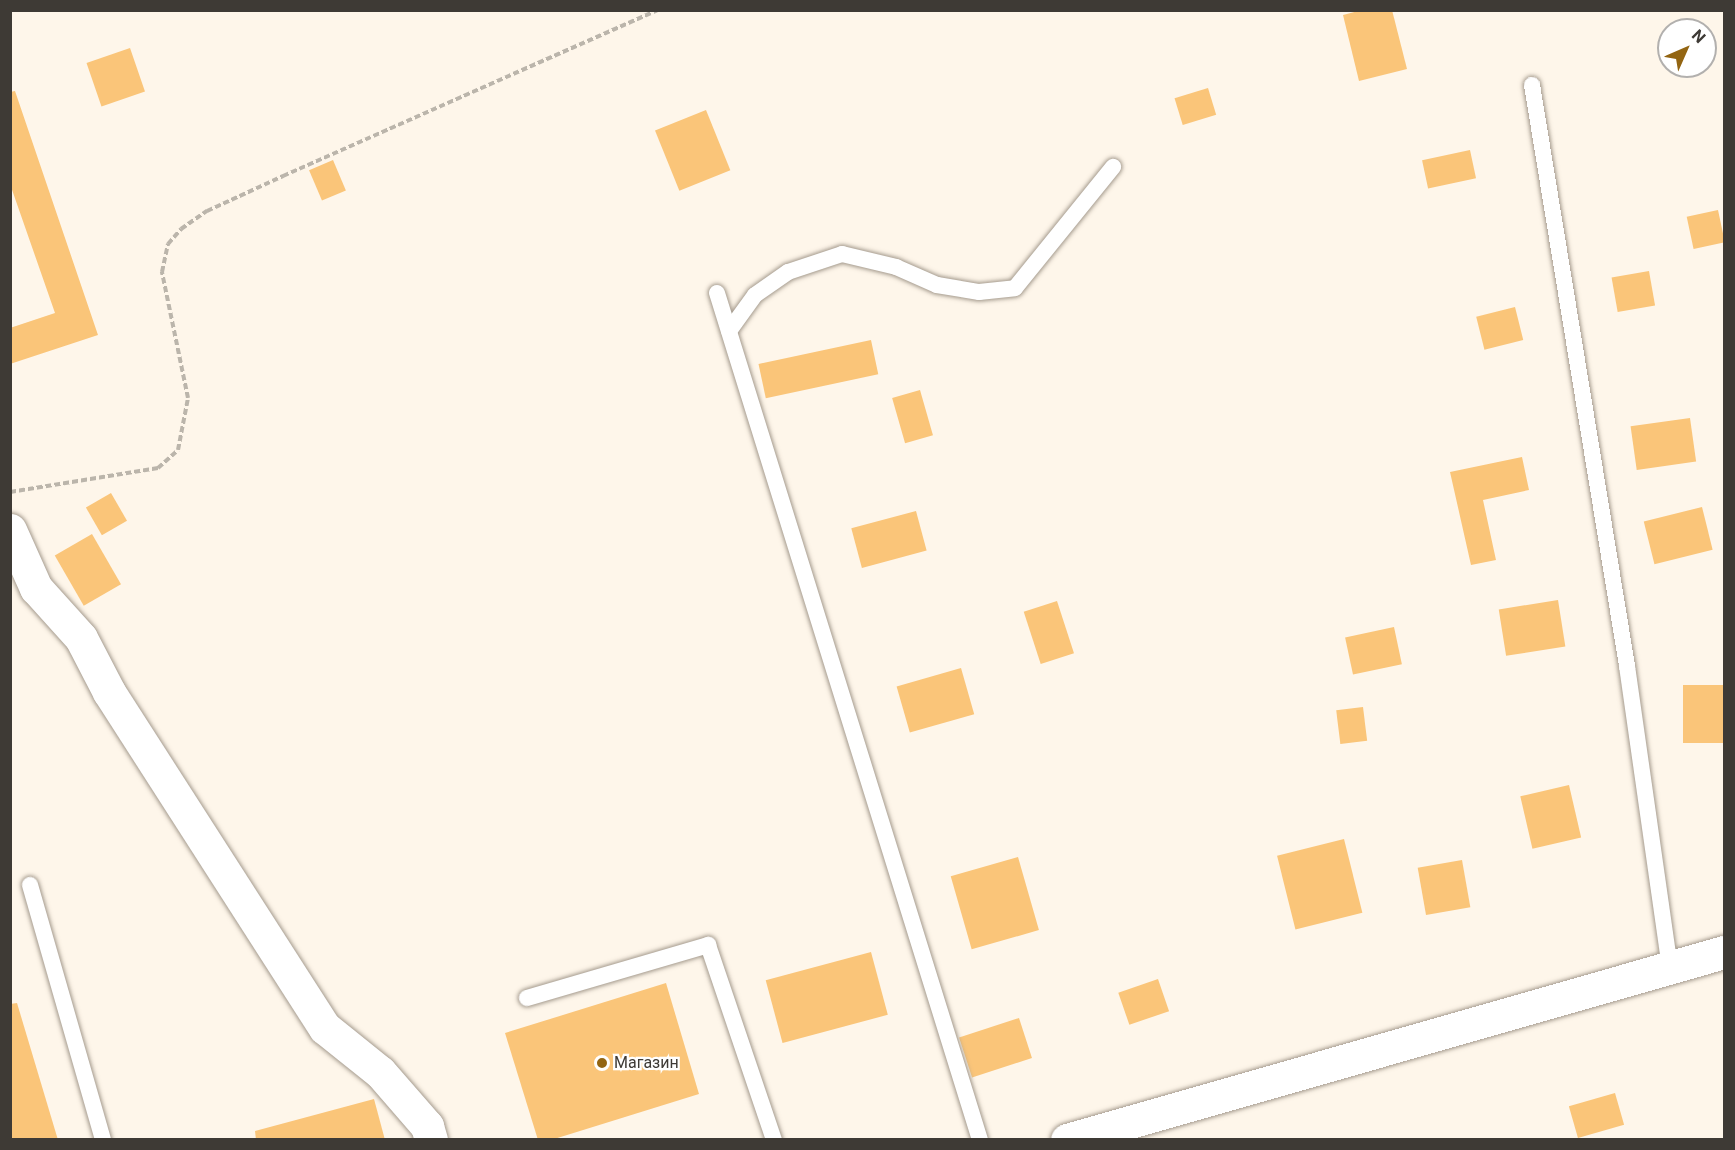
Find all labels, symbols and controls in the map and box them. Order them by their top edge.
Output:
north arrow [1657,18,1717,78]
text: N [1688,26,1709,47]
place label: Магазин [614,1053,679,1073]
marker: Магазин [595,1056,609,1070]

